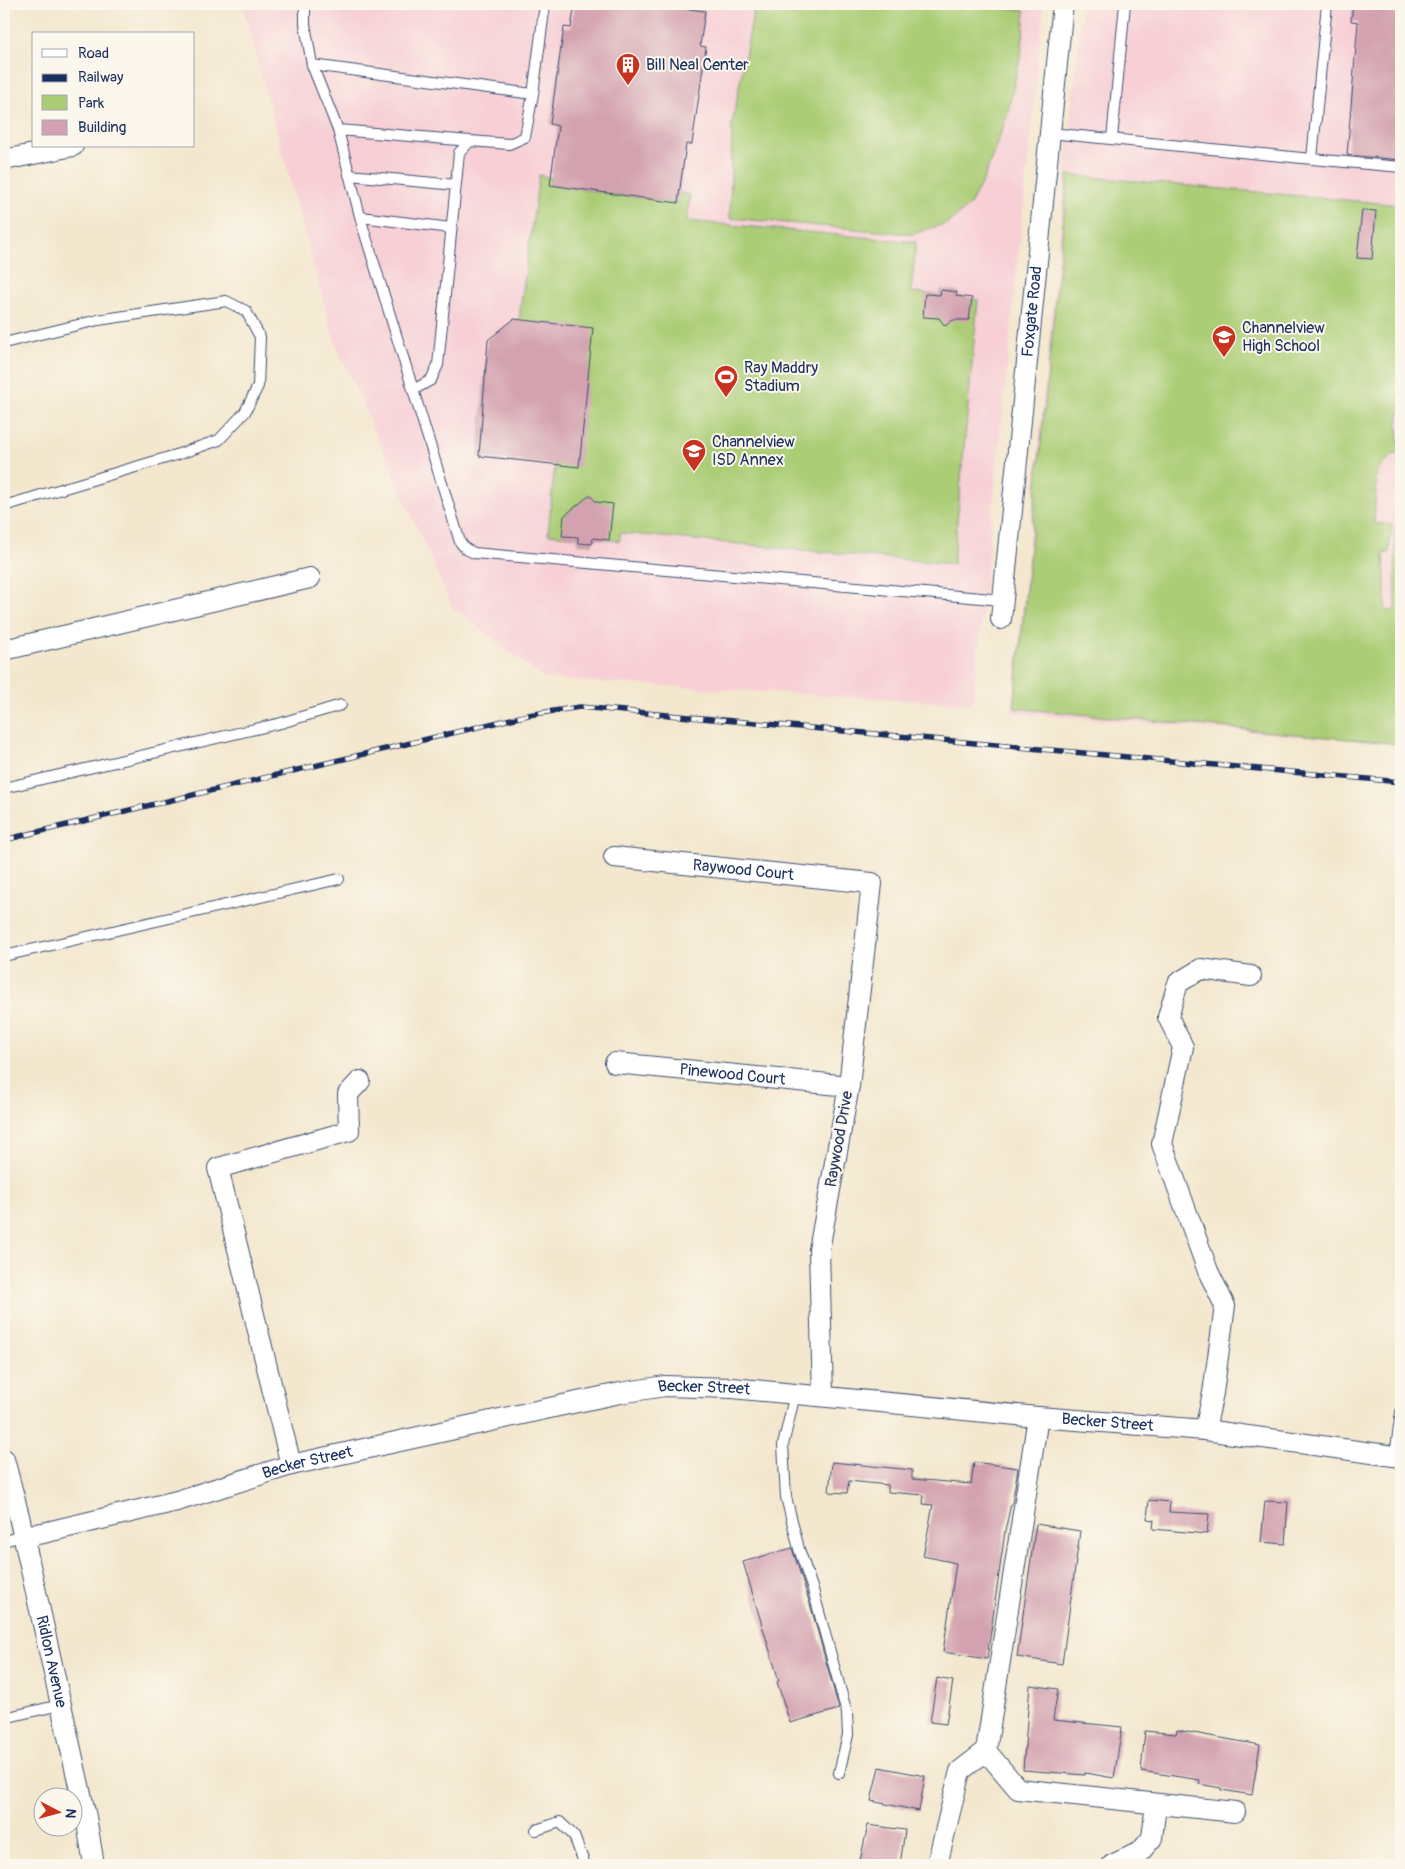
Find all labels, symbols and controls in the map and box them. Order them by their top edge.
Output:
legend [32,32,195,148]
text: Road [78,44,109,63]
building icon: Bill Neal Center [615,52,641,86]
place label: Bill Neal Center [646,55,749,75]
text: Railway [78,68,124,87]
text: Park [78,94,105,113]
text: Building [78,118,126,137]
street label: Foxgate Road [1017,265,1047,358]
place label: Channelview High School [1242,318,1325,356]
school or university icon: Channelview High School [1211,324,1237,358]
place label: Ray Maddry Stadium [744,358,818,396]
sports icon: Ray Maddry Stadium [713,364,739,398]
place label: Channelview ISD Annex [712,432,795,470]
school or university icon: Channelview ISD Annex [681,438,707,472]
street label: Raywood Court [692,855,795,885]
street label: Pinewood Court [678,1059,787,1090]
street label: Raywood Drive [821,1089,857,1189]
street label: Becker Street [657,1376,752,1400]
street label: Becker Street [1061,1409,1155,1436]
street label: Becker Street [260,1442,355,1483]
street label: Ridlon Avenue [31,1613,71,1710]
north arrow [32,1786,82,1836]
text: N [61,1808,79,1819]

